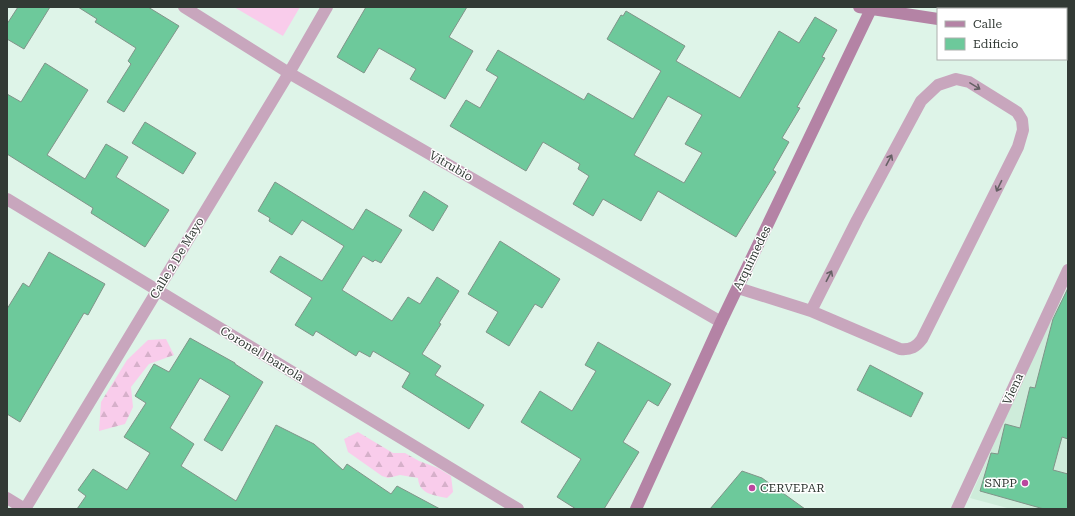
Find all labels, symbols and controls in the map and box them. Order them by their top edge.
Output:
legend [937,8,1067,60]
text: Calle [973,17,1003,31]
text: Edificio [973,37,1018,51]
one-way arrow [969,82,980,90]
street label: Vitrubio [427,148,475,184]
one-way arrow [885,155,893,167]
one-way arrow [994,179,1002,191]
street label: Calle 2 De Mayo [147,215,207,301]
street label: Arquímedes [730,223,774,292]
one-way arrow [826,270,833,282]
street label: Coronel Ibarrola [218,324,307,385]
street label: Viena [1000,371,1027,407]
place label: SNPP [985,476,1017,490]
marker: SNPP [1020,478,1030,488]
place label: CERVEPAR [760,481,825,495]
marker: CERVEPAR [747,483,757,493]

